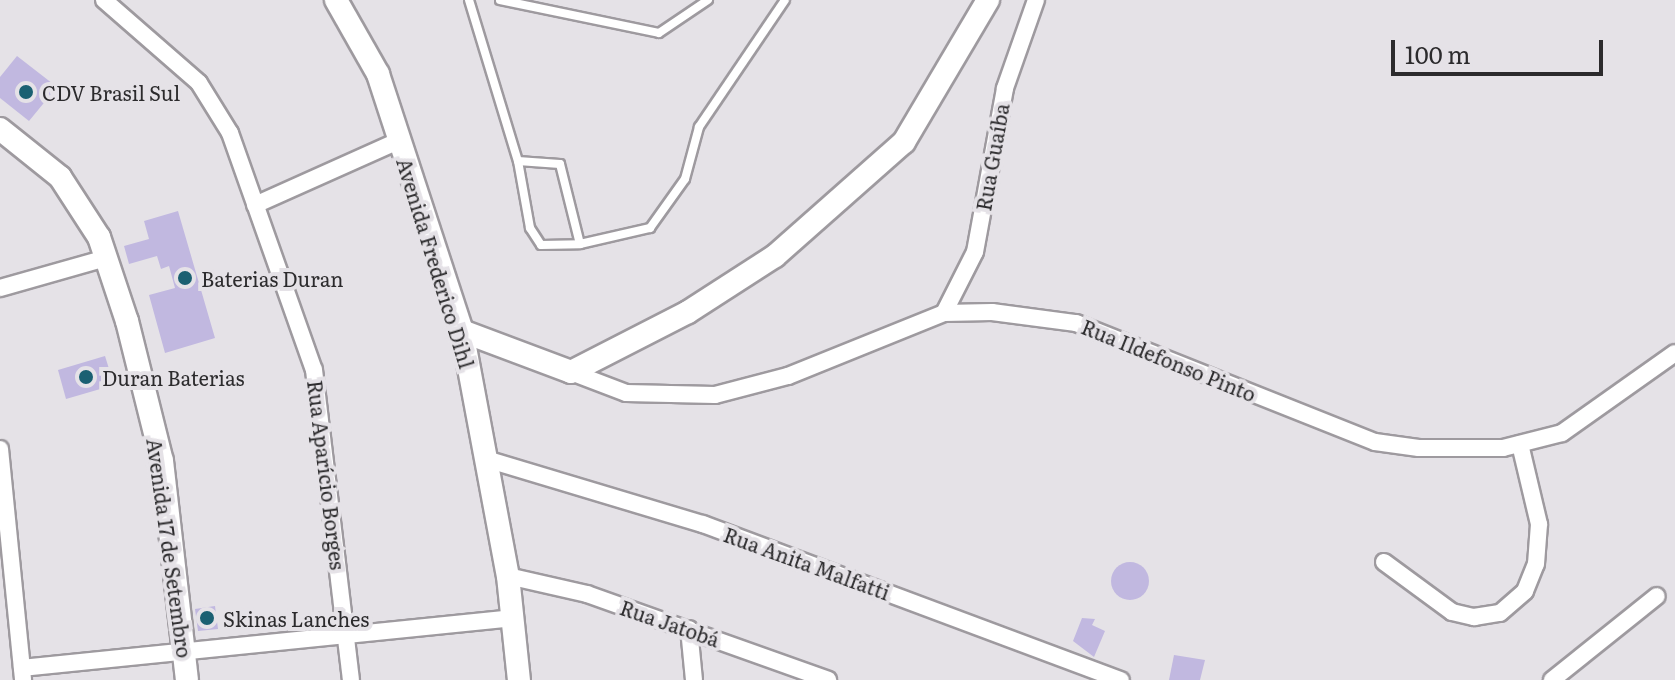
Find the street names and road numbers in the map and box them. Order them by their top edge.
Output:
street label: Rua Guaíba [971,101,1013,213]
street label: Avenida Frederico Dihl [393,155,479,371]
street label: Rua Ildefonso Pinto [1078,314,1260,406]
street label: Rua Aparício Borges [303,379,351,571]
street label: Avenida 17 de Setembro [143,437,197,659]
street label: Rua Anita Malfatti [721,522,893,604]
street label: Rua Jatobá [617,595,723,651]

